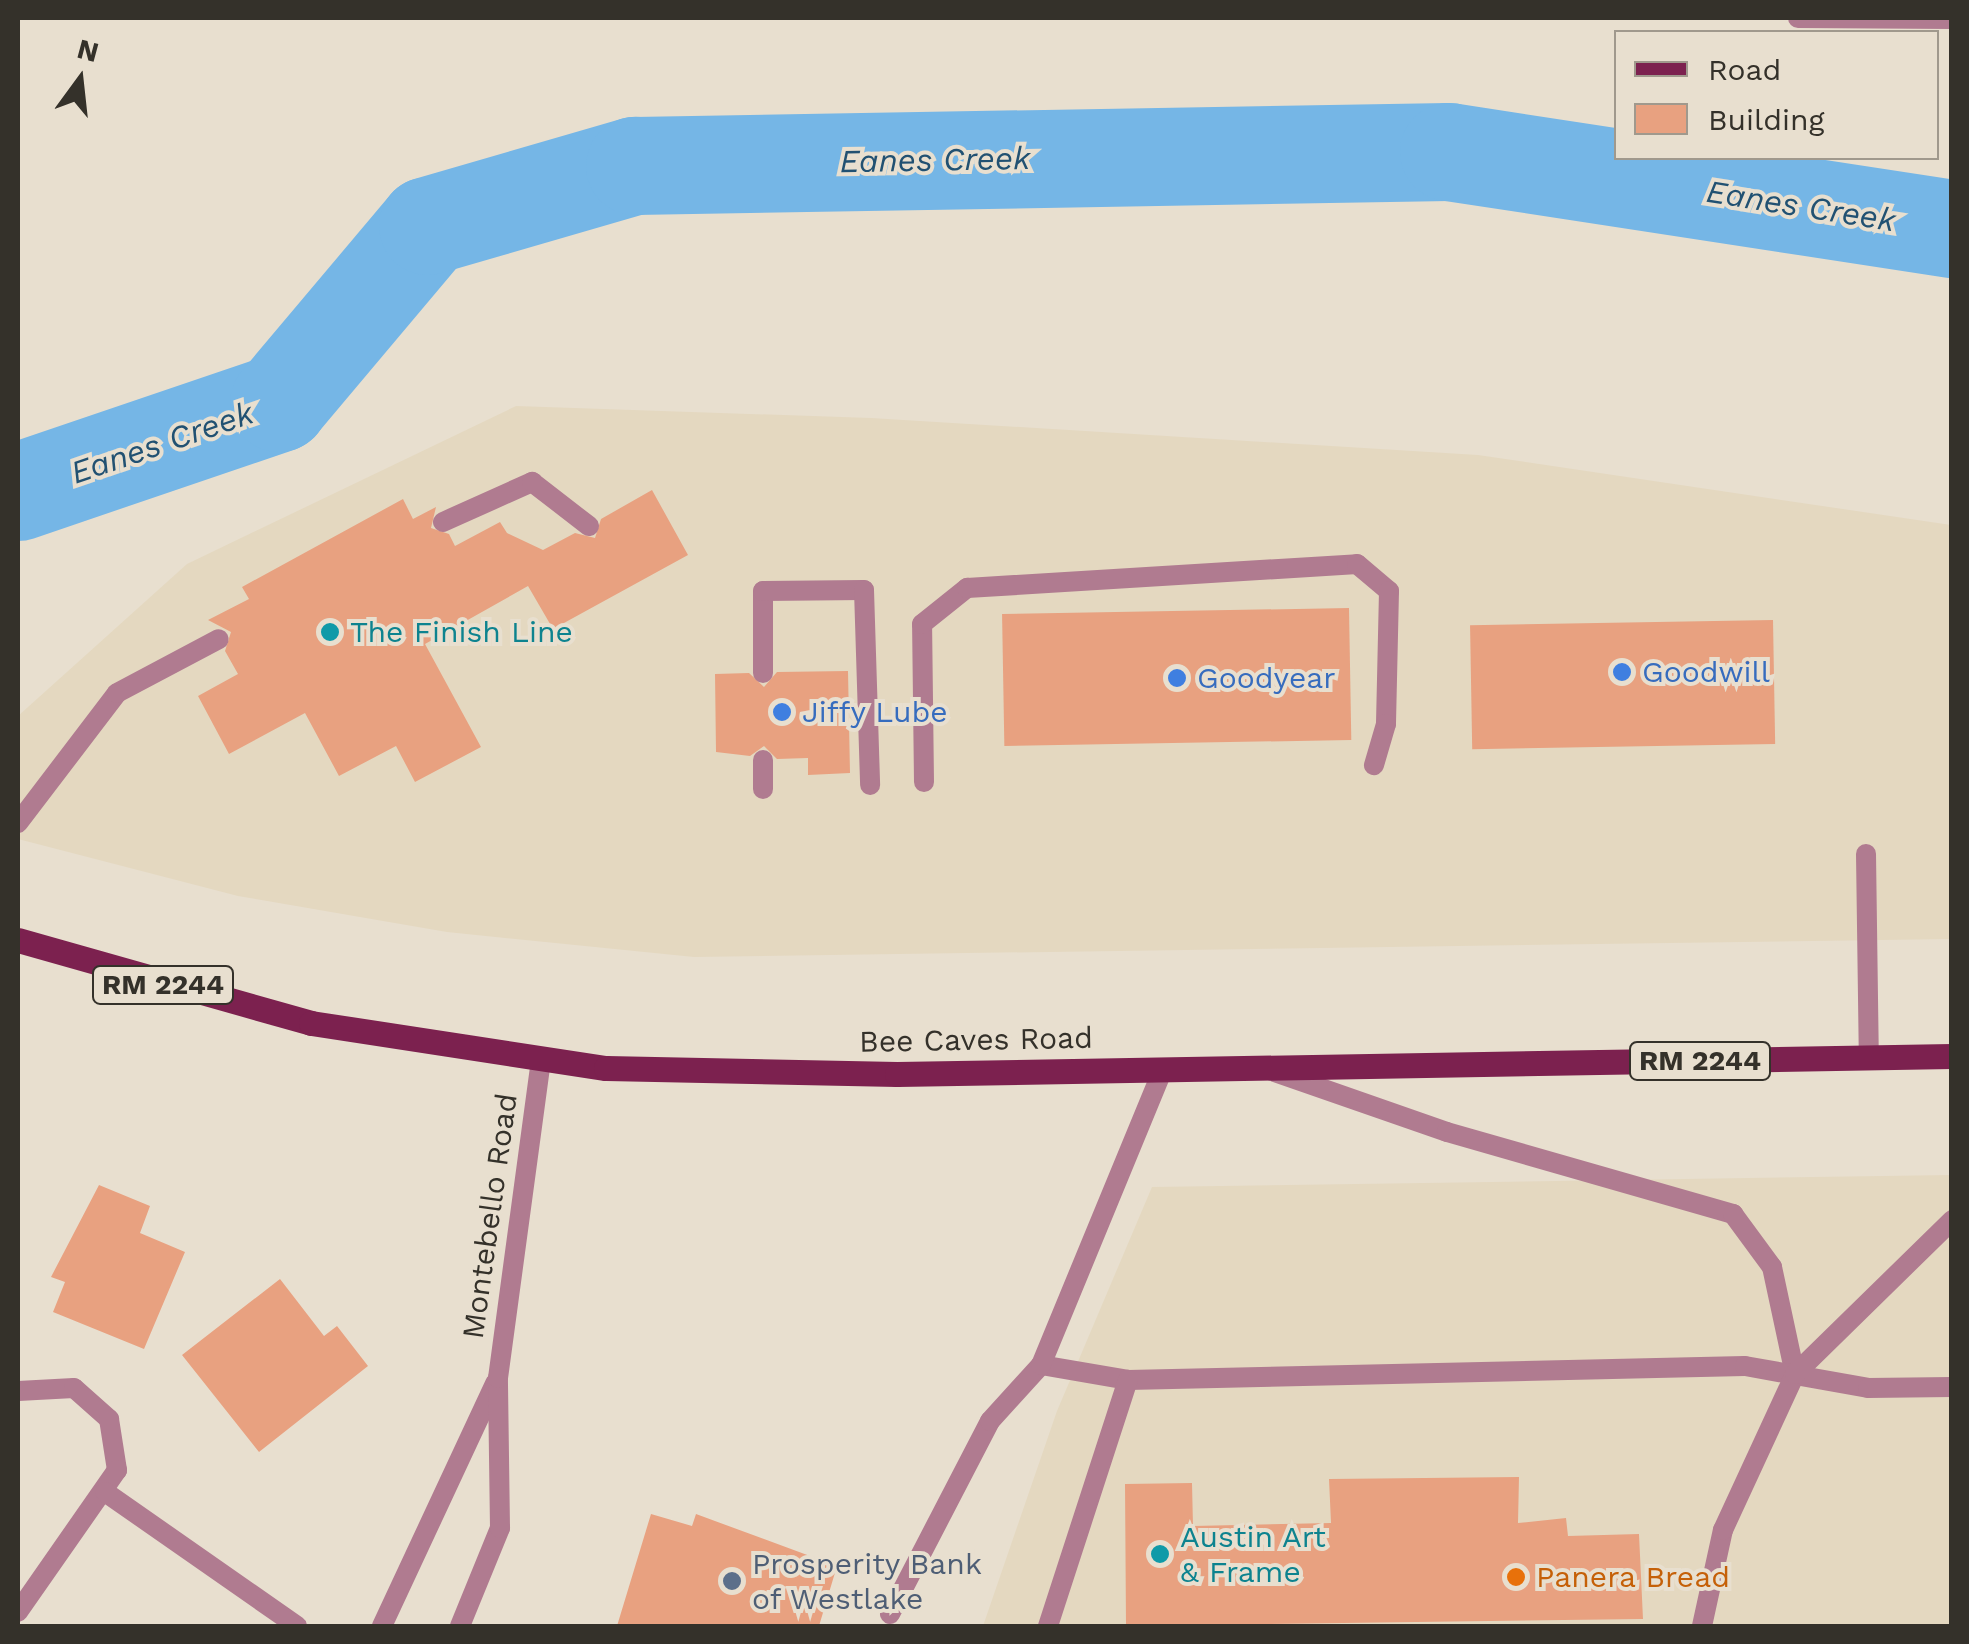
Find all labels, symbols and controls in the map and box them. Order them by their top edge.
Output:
north arrow [30,30,130,130]
legend [1614,30,1939,160]
text: N [74,32,102,69]
text: Road [1708,52,1781,87]
text: Building [1708,102,1825,137]
water label: Eanes Creek [839,139,1031,181]
water label: Eanes Creek [1704,172,1898,240]
water label: Eanes Creek [65,394,259,492]
place label: The Finish Line [350,614,573,650]
marker: The Finish Line [319,621,341,643]
place label: Goodwill [1642,654,1770,690]
place label: Goodyear [1197,660,1336,696]
marker: Goodwill [1611,661,1633,683]
marker: Goodyear [1166,667,1188,689]
place label: Jiffy Lube [802,694,948,730]
marker: Jiffy Lube [771,701,793,723]
road number: RM 2244 [90,962,236,1008]
street label: Bee Caves Road [859,1020,1093,1060]
road number: RM 2244 [1628,1038,1772,1084]
street label: Montebello Road [455,1091,525,1341]
place label: Austin Art & Frame [1180,1519,1327,1590]
marker: Austin Art & Frame [1149,1543,1171,1565]
place label: Prosperity Bank of Westlake [752,1546,983,1616]
place label: Panera Bread [1536,1559,1731,1595]
marker: Panera Bread [1505,1566,1527,1588]
marker: Prosperity Bank of Westlake [721,1570,743,1592]

